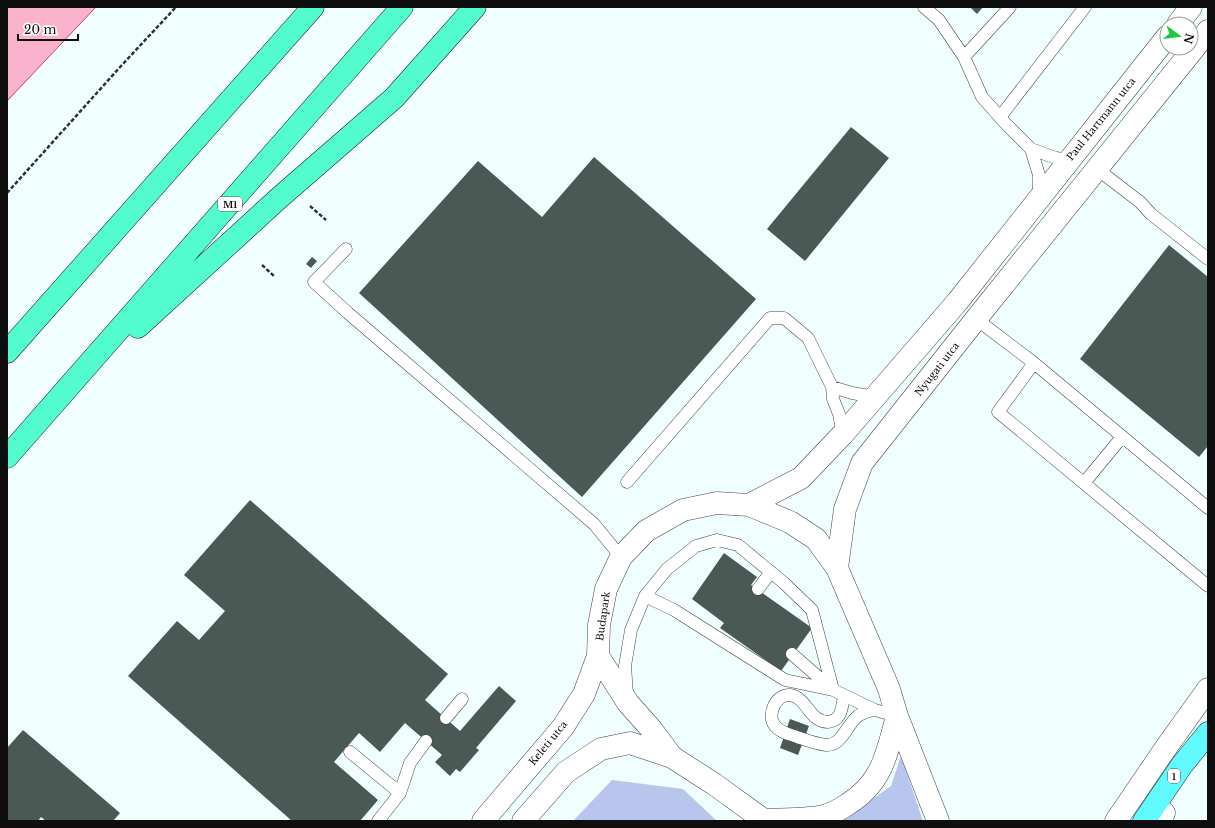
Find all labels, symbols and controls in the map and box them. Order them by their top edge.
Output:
scale bar [18,16,78,42]
north arrow [1159,16,1199,56]
text: 20 m [24,22,56,37]
text: N [1180,32,1197,46]
street label: Paul Hartmann utca [1064,75,1139,163]
road number: M1 [218,197,242,211]
street label: Nyugati utca [912,339,962,399]
street label: Budapark [593,590,613,642]
street label: Keleti utca [526,718,570,768]
road number: 1 [1168,769,1180,783]

